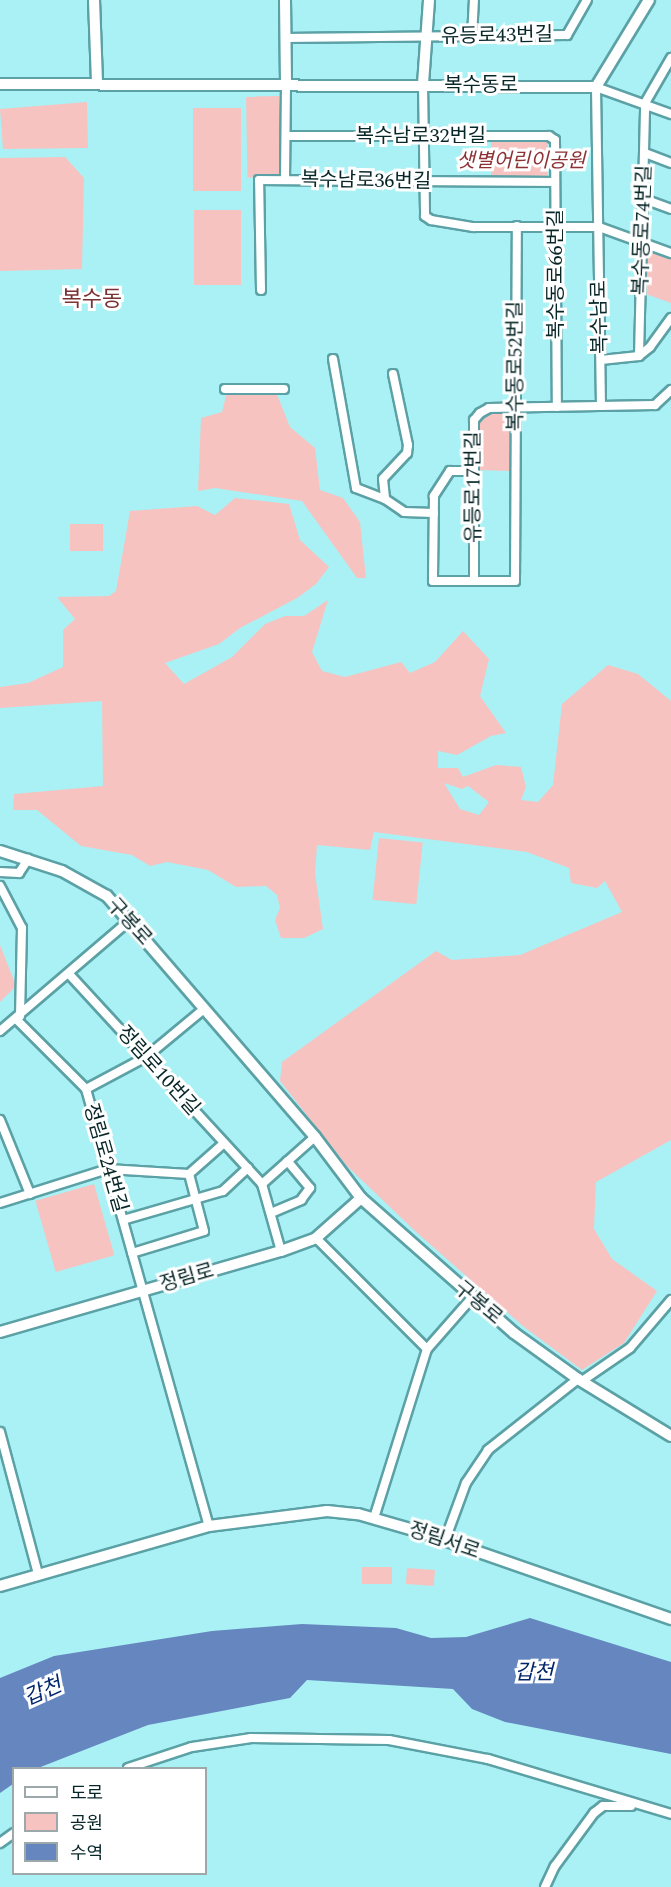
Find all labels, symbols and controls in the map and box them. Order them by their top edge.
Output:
street label: 유등로43번길 [441,23,553,49]
street label: 복수동로 [444,73,518,97]
street label: 복수남로32번길 [356,124,486,148]
park label: 샛별어린이공원 [457,149,585,173]
street label: 복수동로74번길 [629,164,657,296]
street label: 복수남로36번길 [301,168,431,194]
street label: 복수동로66번길 [544,209,568,339]
street label: 복수남로 [587,280,613,354]
district label: 복수동 [62,287,122,313]
street label: 복수동로52번길 [504,301,528,431]
street label: 유등로17번길 [462,431,486,543]
street label: 구봉로 [102,893,156,951]
street label: 정림로10번길 [112,1021,204,1121]
street label: 정림로24번길 [78,1101,132,1215]
street label: 정림로 [157,1259,217,1297]
street label: 구봉로 [449,1276,507,1330]
street label: 정림서로 [405,1518,483,1564]
water label: 갑천 [515,1660,553,1686]
water label: 갑천 [20,1673,66,1711]
legend [12,1767,207,1875]
text: 도로 [70,1780,103,1807]
text: 공원 [70,1810,103,1837]
text: 수역 [70,1840,103,1867]

